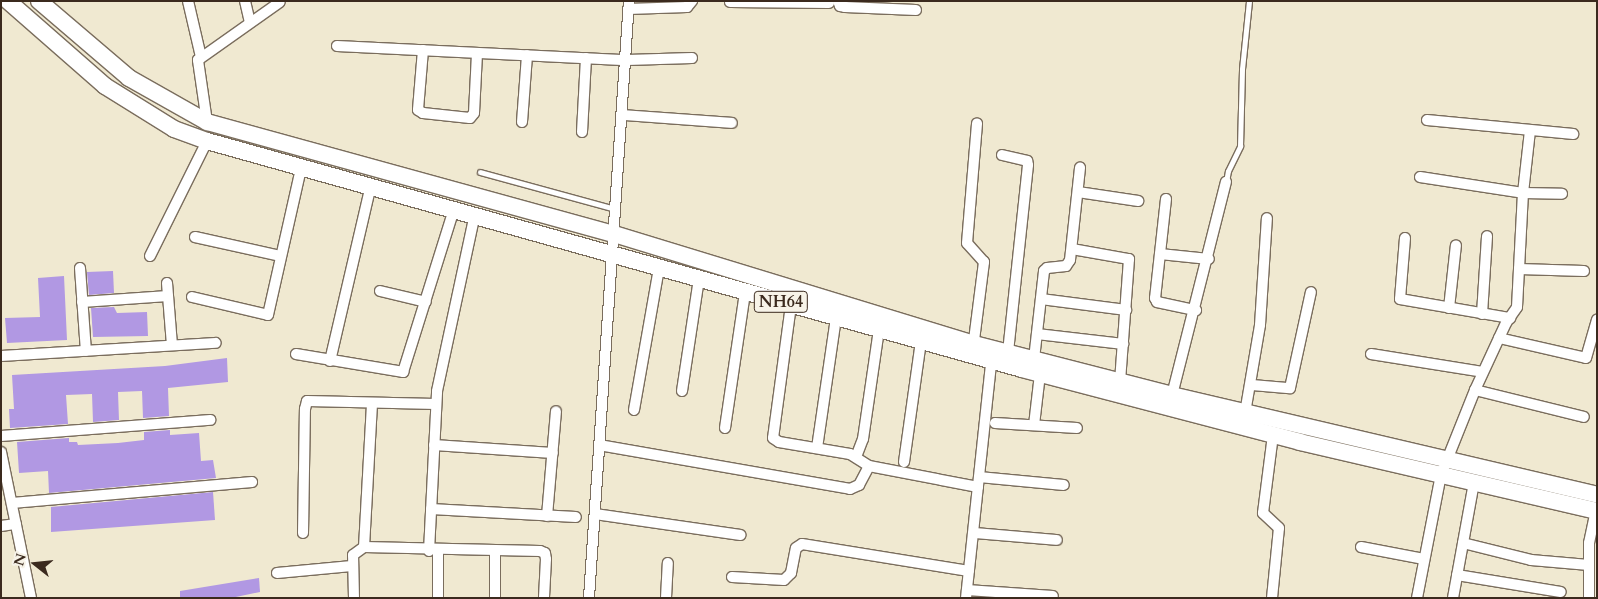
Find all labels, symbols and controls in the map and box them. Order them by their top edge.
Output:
road number: NH64 [754,288,808,316]
north arrow [10,539,60,589]
text: N [9,551,31,568]

